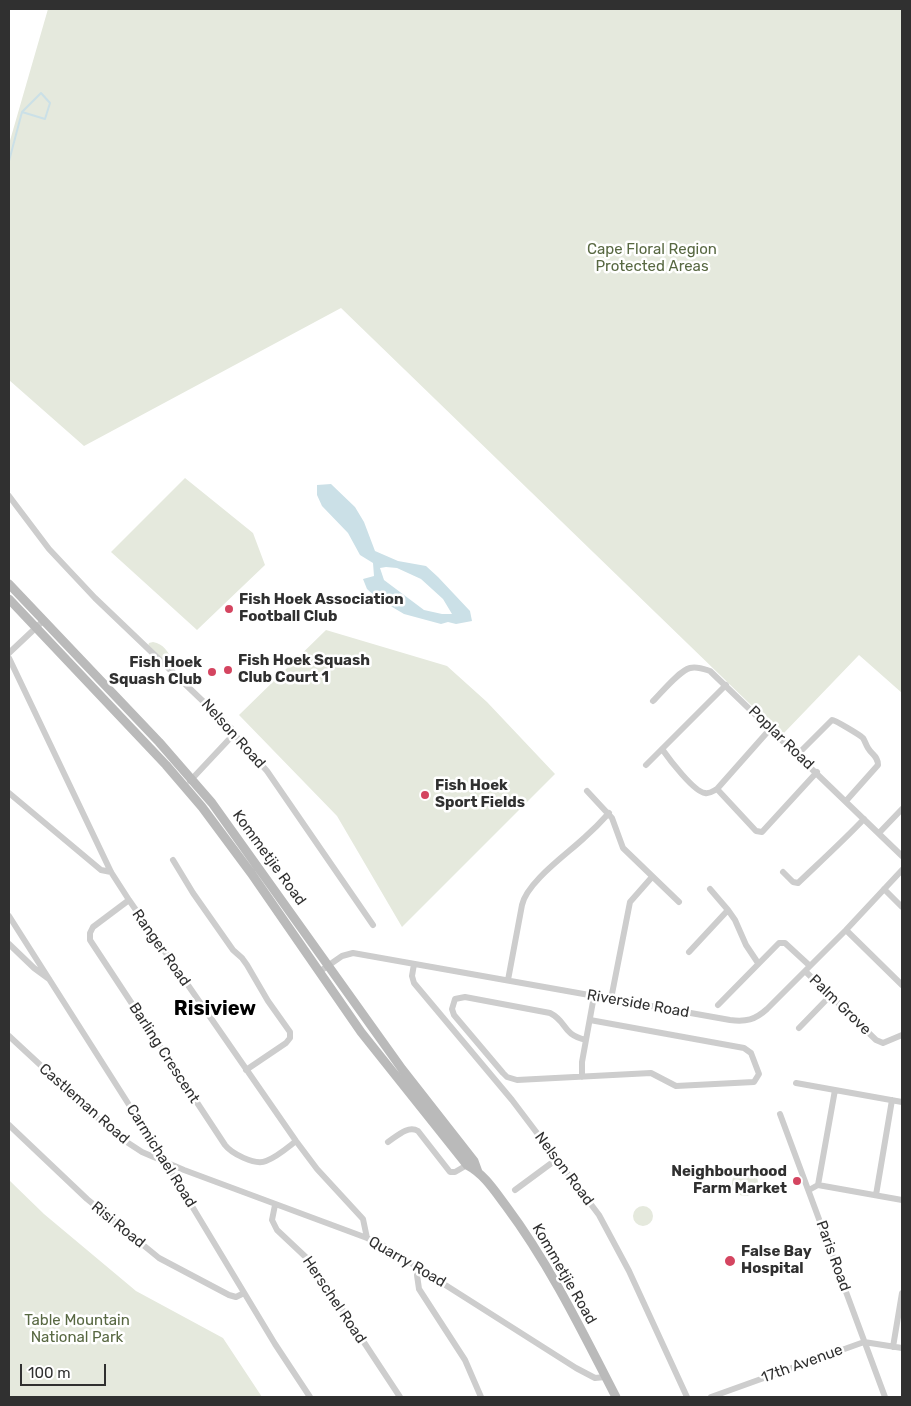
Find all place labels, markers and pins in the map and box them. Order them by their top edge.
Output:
place label: Fish Hoek Association Football Club [239,591,404,626]
marker: Fish Hoek Association Football Club [223,603,235,615]
place label: Fish Hoek Squash Club Court 1 [238,652,370,687]
place label: Fish Hoek Squash Club [109,654,202,689]
marker: Fish Hoek Squash Club Court 1 [222,664,234,676]
marker: Fish Hoek Squash Club [206,666,218,678]
place label: Fish Hoek Sport Fields [435,777,525,812]
marker: Fish Hoek Sport Fields [419,789,431,801]
place label: Neighbourhood Farm Market [671,1163,787,1198]
marker: Neighbourhood Farm Market [791,1175,803,1187]
place label: False Bay Hospital [741,1243,812,1278]
marker: False Bay Hospital [723,1254,737,1268]

